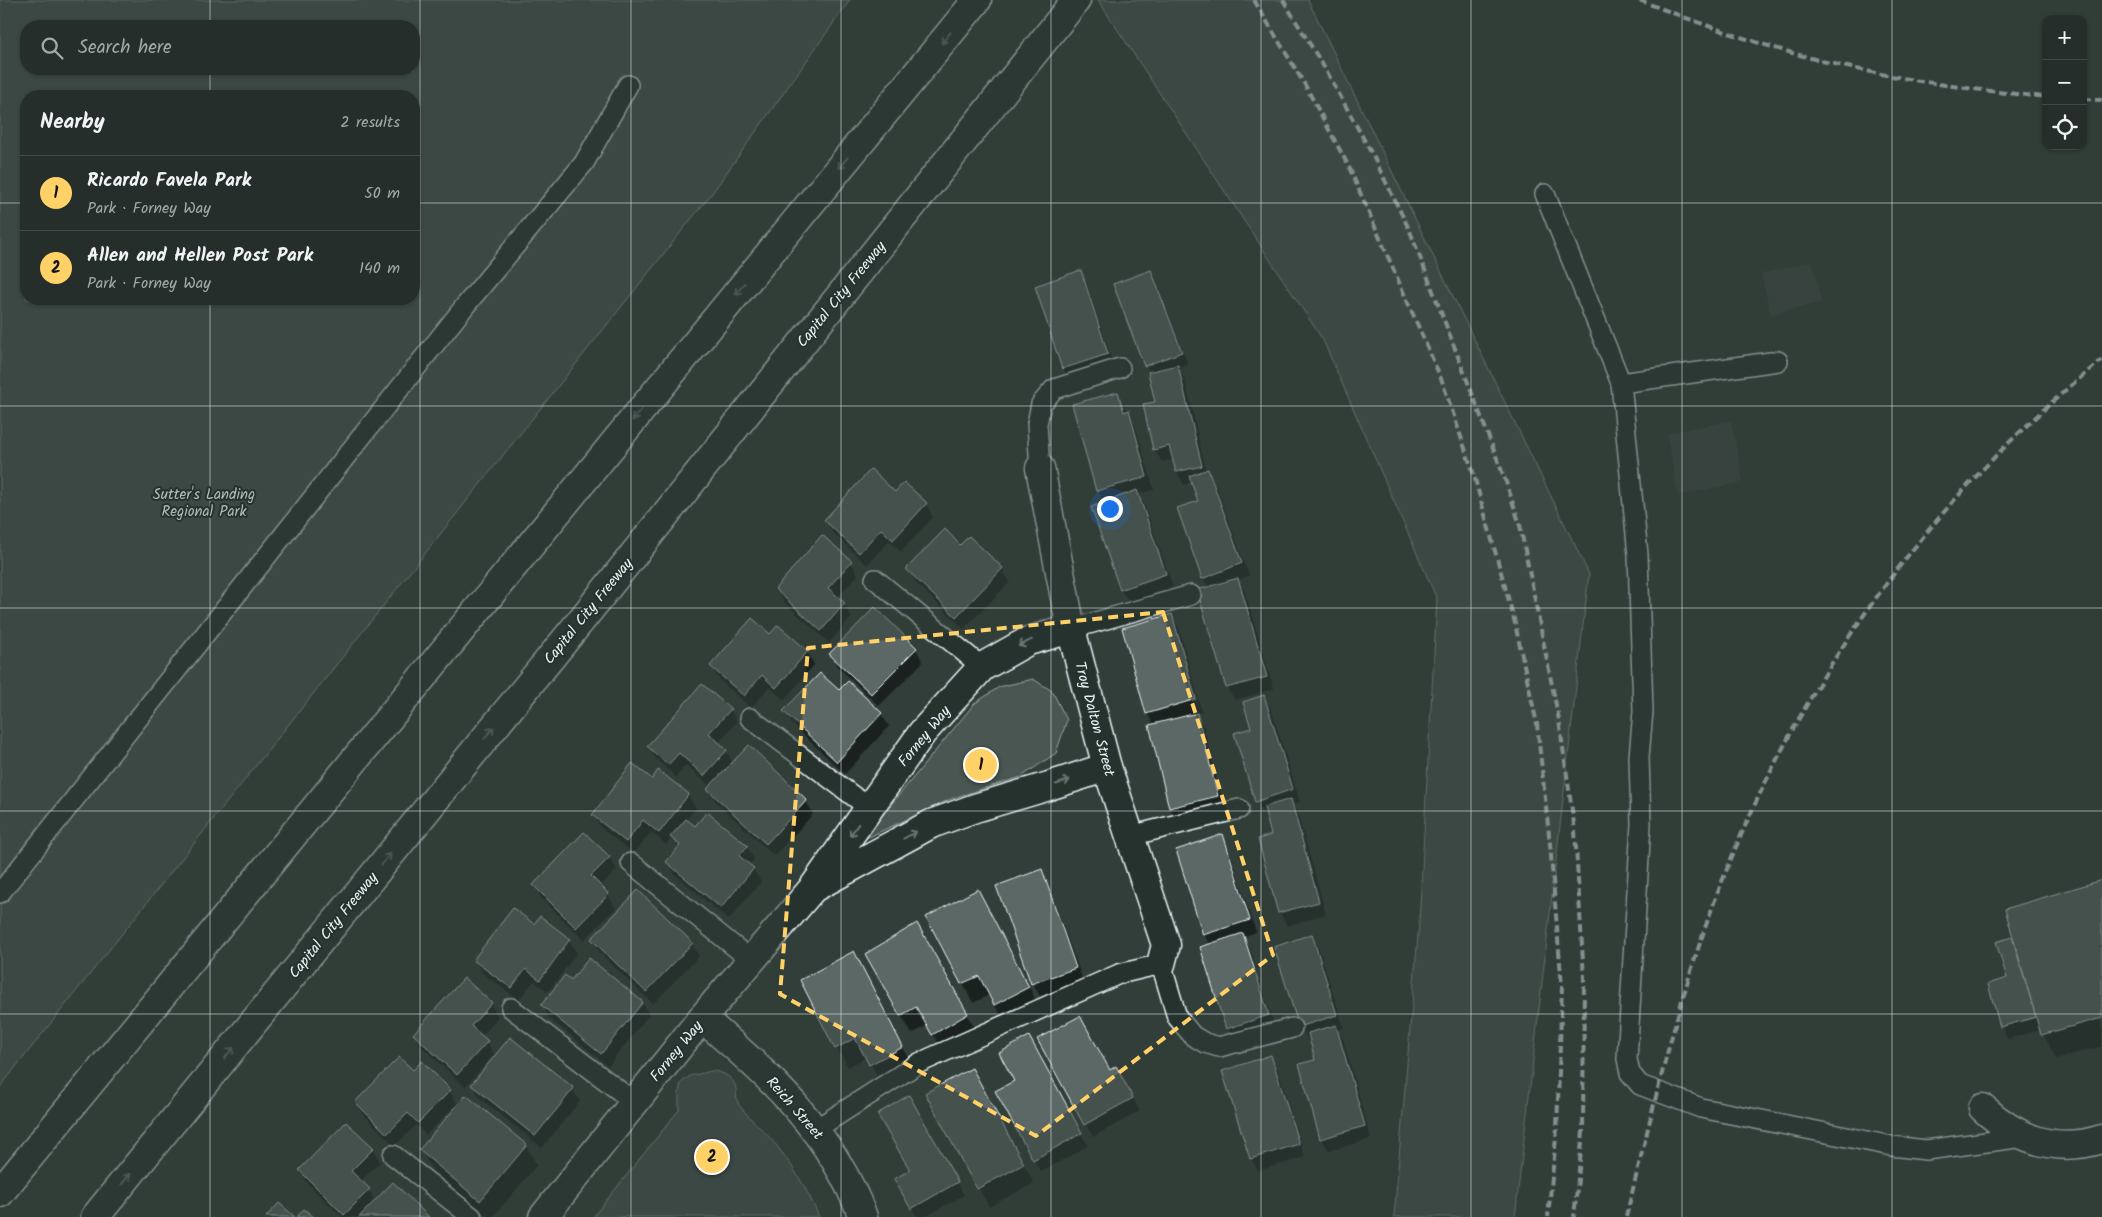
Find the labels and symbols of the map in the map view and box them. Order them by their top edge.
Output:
one-way arrow [940,31,952,44]
one-way arrow [838,157,849,170]
street label: Capital City Freeway [791,235,893,353]
one-way arrow [735,282,746,295]
one-way arrow [632,408,643,421]
park label: Sutter's Landing Regional Park [153,483,255,524]
your location [1097,496,1123,522]
street label: Capital City Freeway [538,552,640,670]
one-way arrow [1018,639,1033,648]
street label: Troy Dalton Street [1067,659,1121,779]
street label: Forney Way [892,700,958,773]
one-way arrow [484,727,495,740]
pin: 1 [965,746,997,784]
one-way arrow [1055,776,1071,786]
one-way arrow [849,823,859,837]
one-way arrow [902,830,917,839]
one-way arrow [381,853,392,866]
street label: Capital City Freeway [283,866,385,984]
street label: Forney Way [644,1015,710,1088]
one-way arrow [223,1047,234,1060]
street label: Reich Street [760,1071,829,1146]
pin: 2 [696,1138,728,1176]
one-way arrow [120,1173,131,1186]

